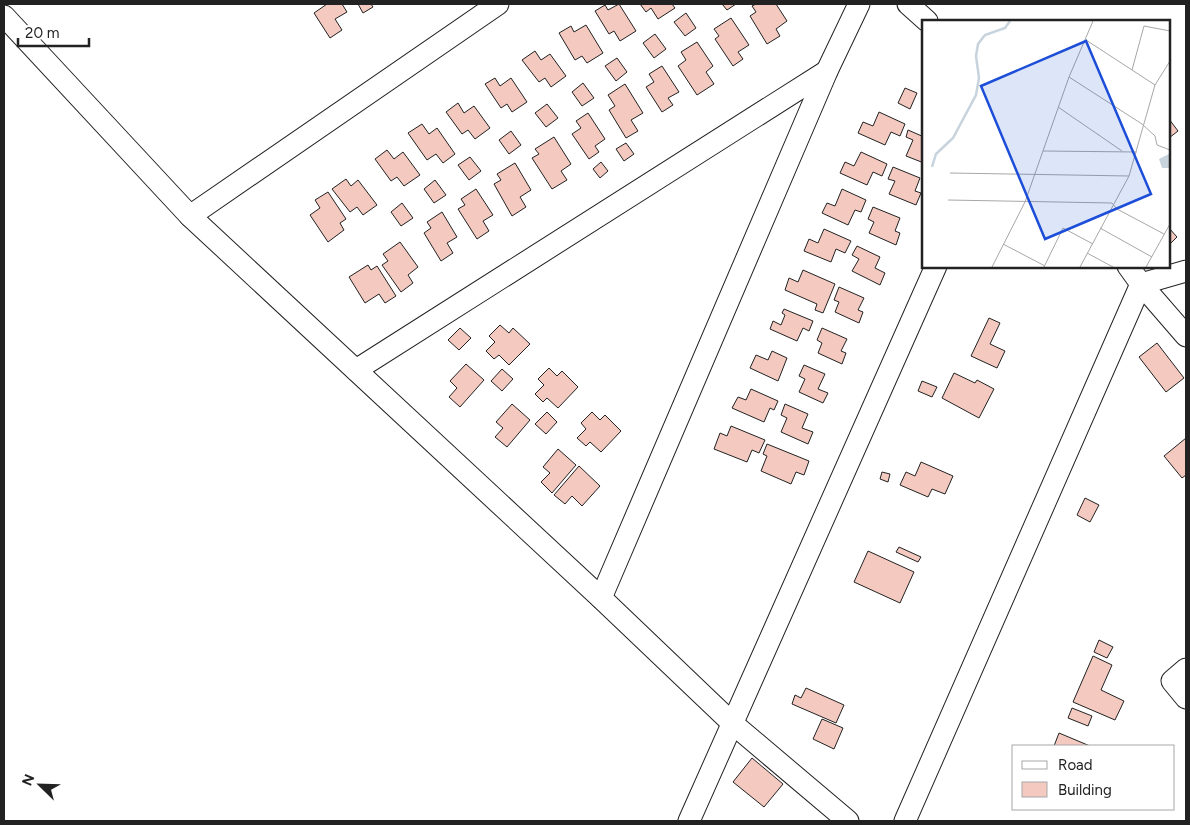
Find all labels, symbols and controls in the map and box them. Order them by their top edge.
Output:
scale bar [18,15,89,47]
inset map [922,20,1170,268]
text: 20 m [25,24,59,42]
legend [1012,745,1175,810]
text: Road [1058,756,1093,774]
north arrow [15,760,65,810]
text: N [19,772,38,788]
text: Building [1058,781,1112,799]

